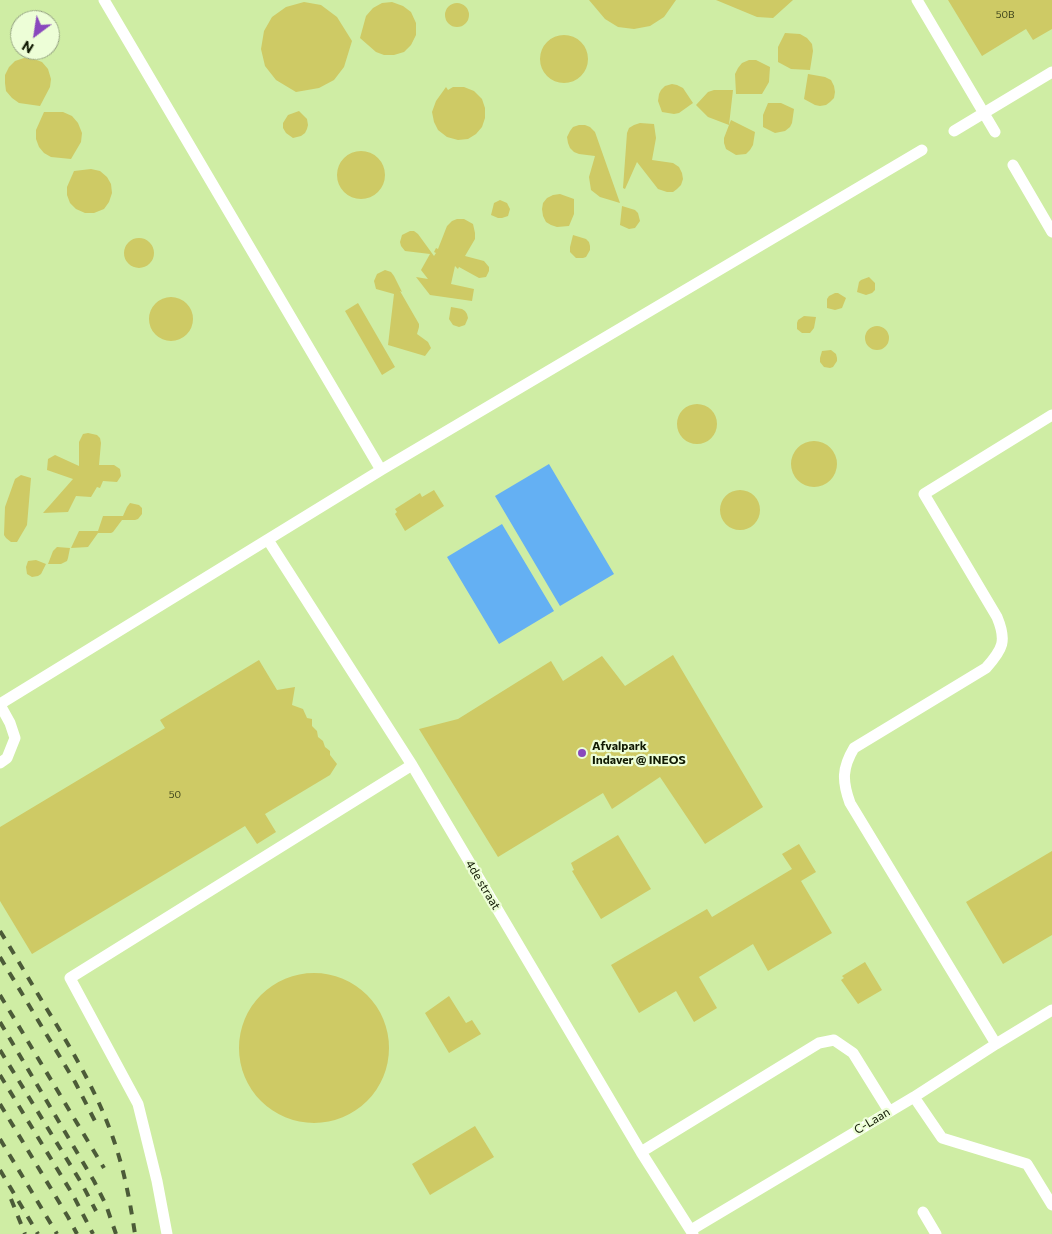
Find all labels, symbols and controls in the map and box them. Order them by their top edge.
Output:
house number: 50B [996,9,1014,21]
north arrow [10,10,60,60]
text: N [19,37,36,57]
place label: Afvalpark Indaver @ INEOS [592,739,686,767]
marker: Afvalpark Indaver @ INEOS [576,747,588,759]
house number: 50 [169,789,181,801]
street label: 4de straat [463,858,503,912]
street label: C-Laan [851,1105,893,1137]

